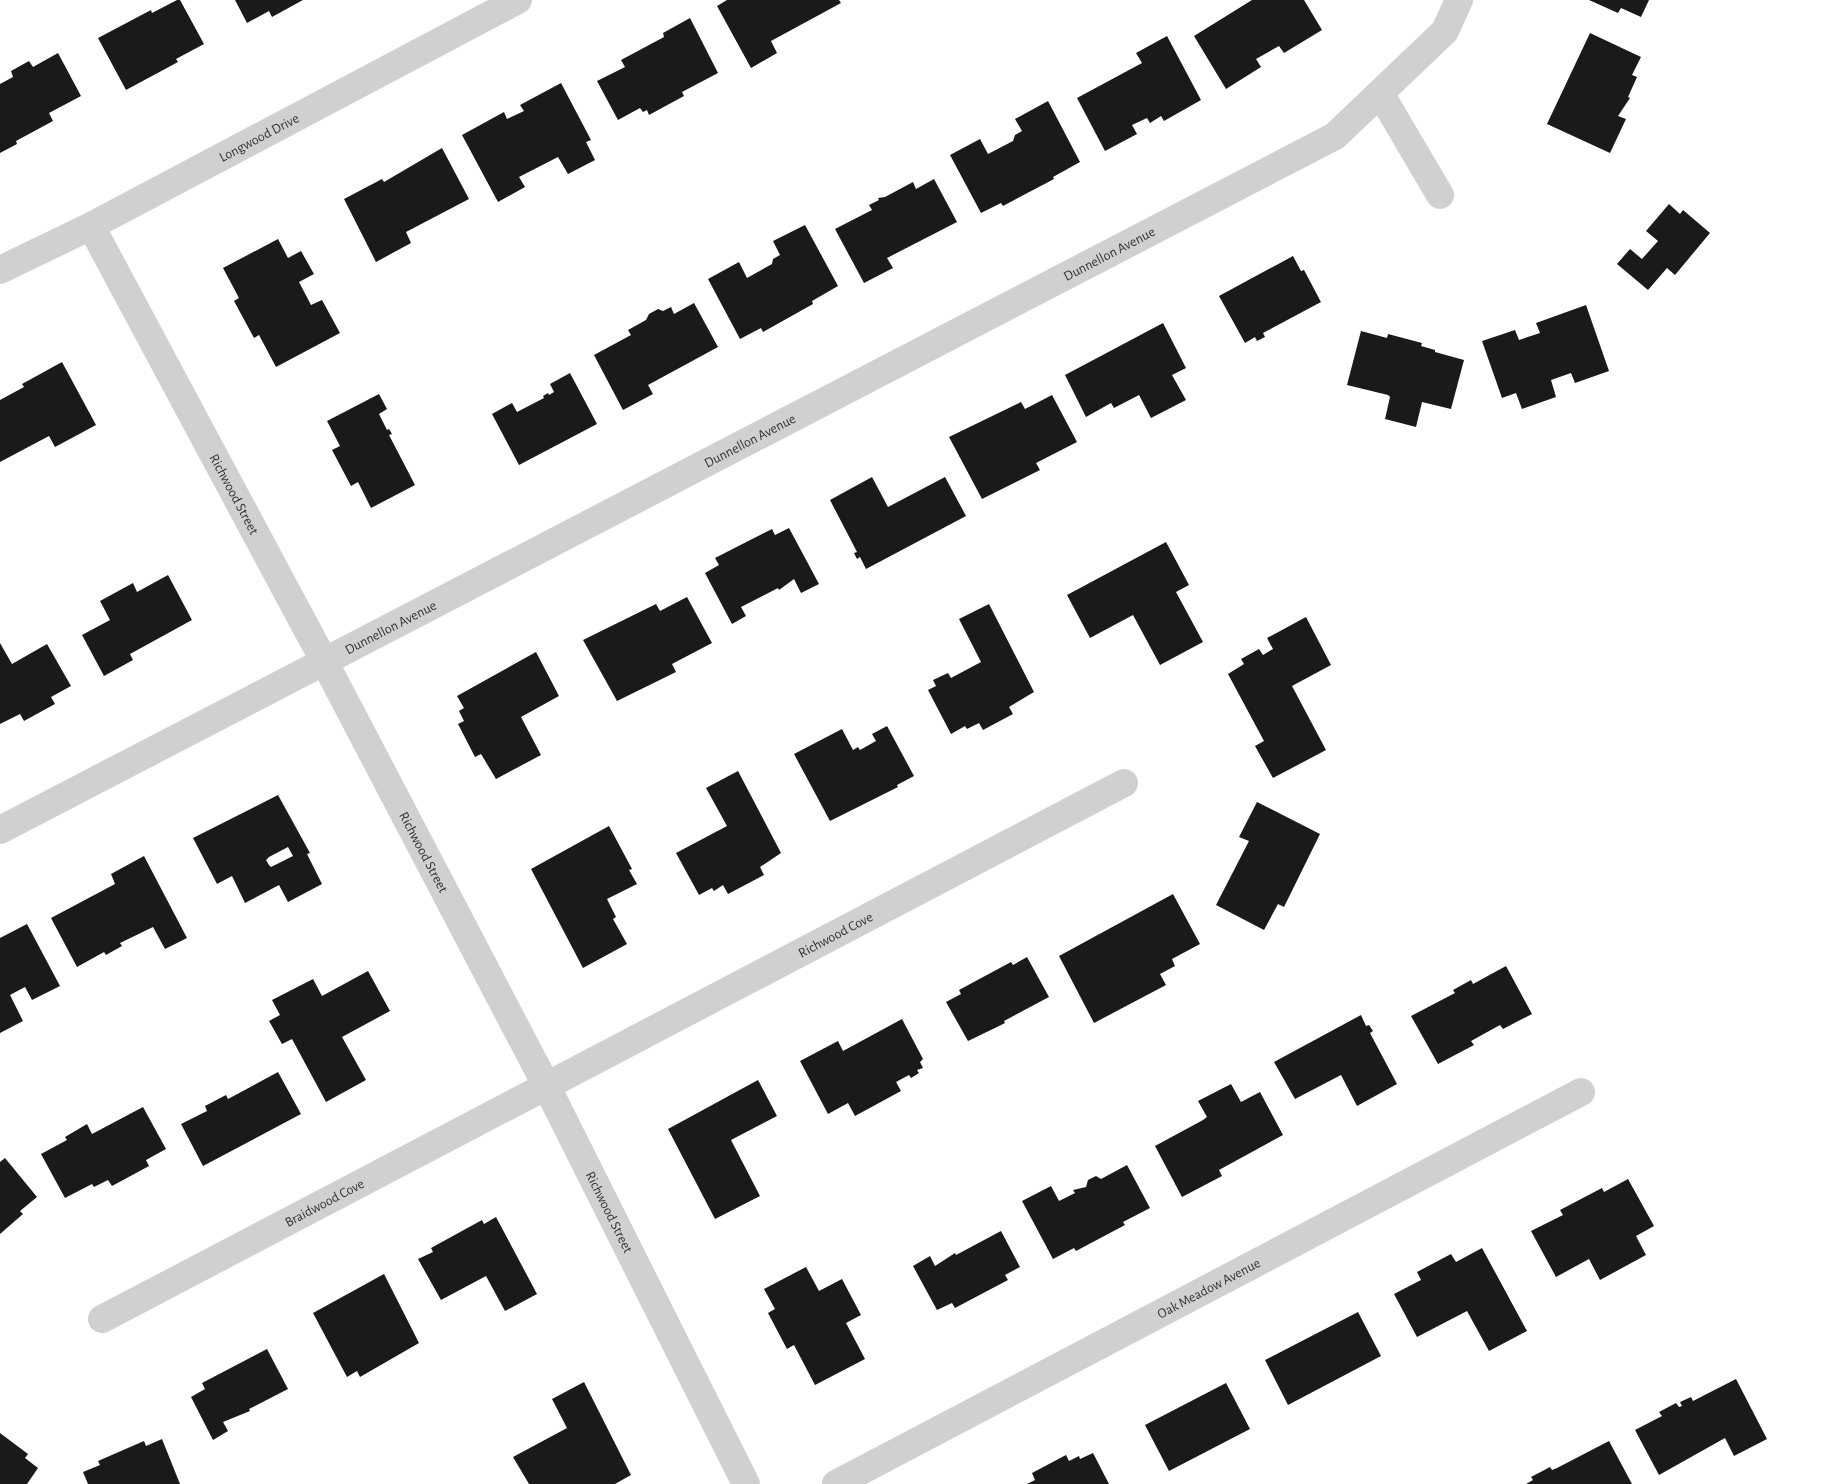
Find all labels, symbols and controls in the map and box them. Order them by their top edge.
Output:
street label: Longwood Drive [217,111,302,165]
street label: Dunnellon Avenue [1062,225,1158,284]
street label: Dunnellon Avenue [702,412,798,471]
street label: Richwood Street [206,452,261,538]
street label: Dunnellon Avenue [343,598,439,657]
street label: Richwood Street [396,810,450,896]
street label: Richwood Cove [796,910,875,961]
street label: Richwood Street [582,1169,635,1256]
street label: Braidwood Cove [283,1177,367,1230]
street label: Oak Meadow Avenue [1155,1256,1263,1322]

